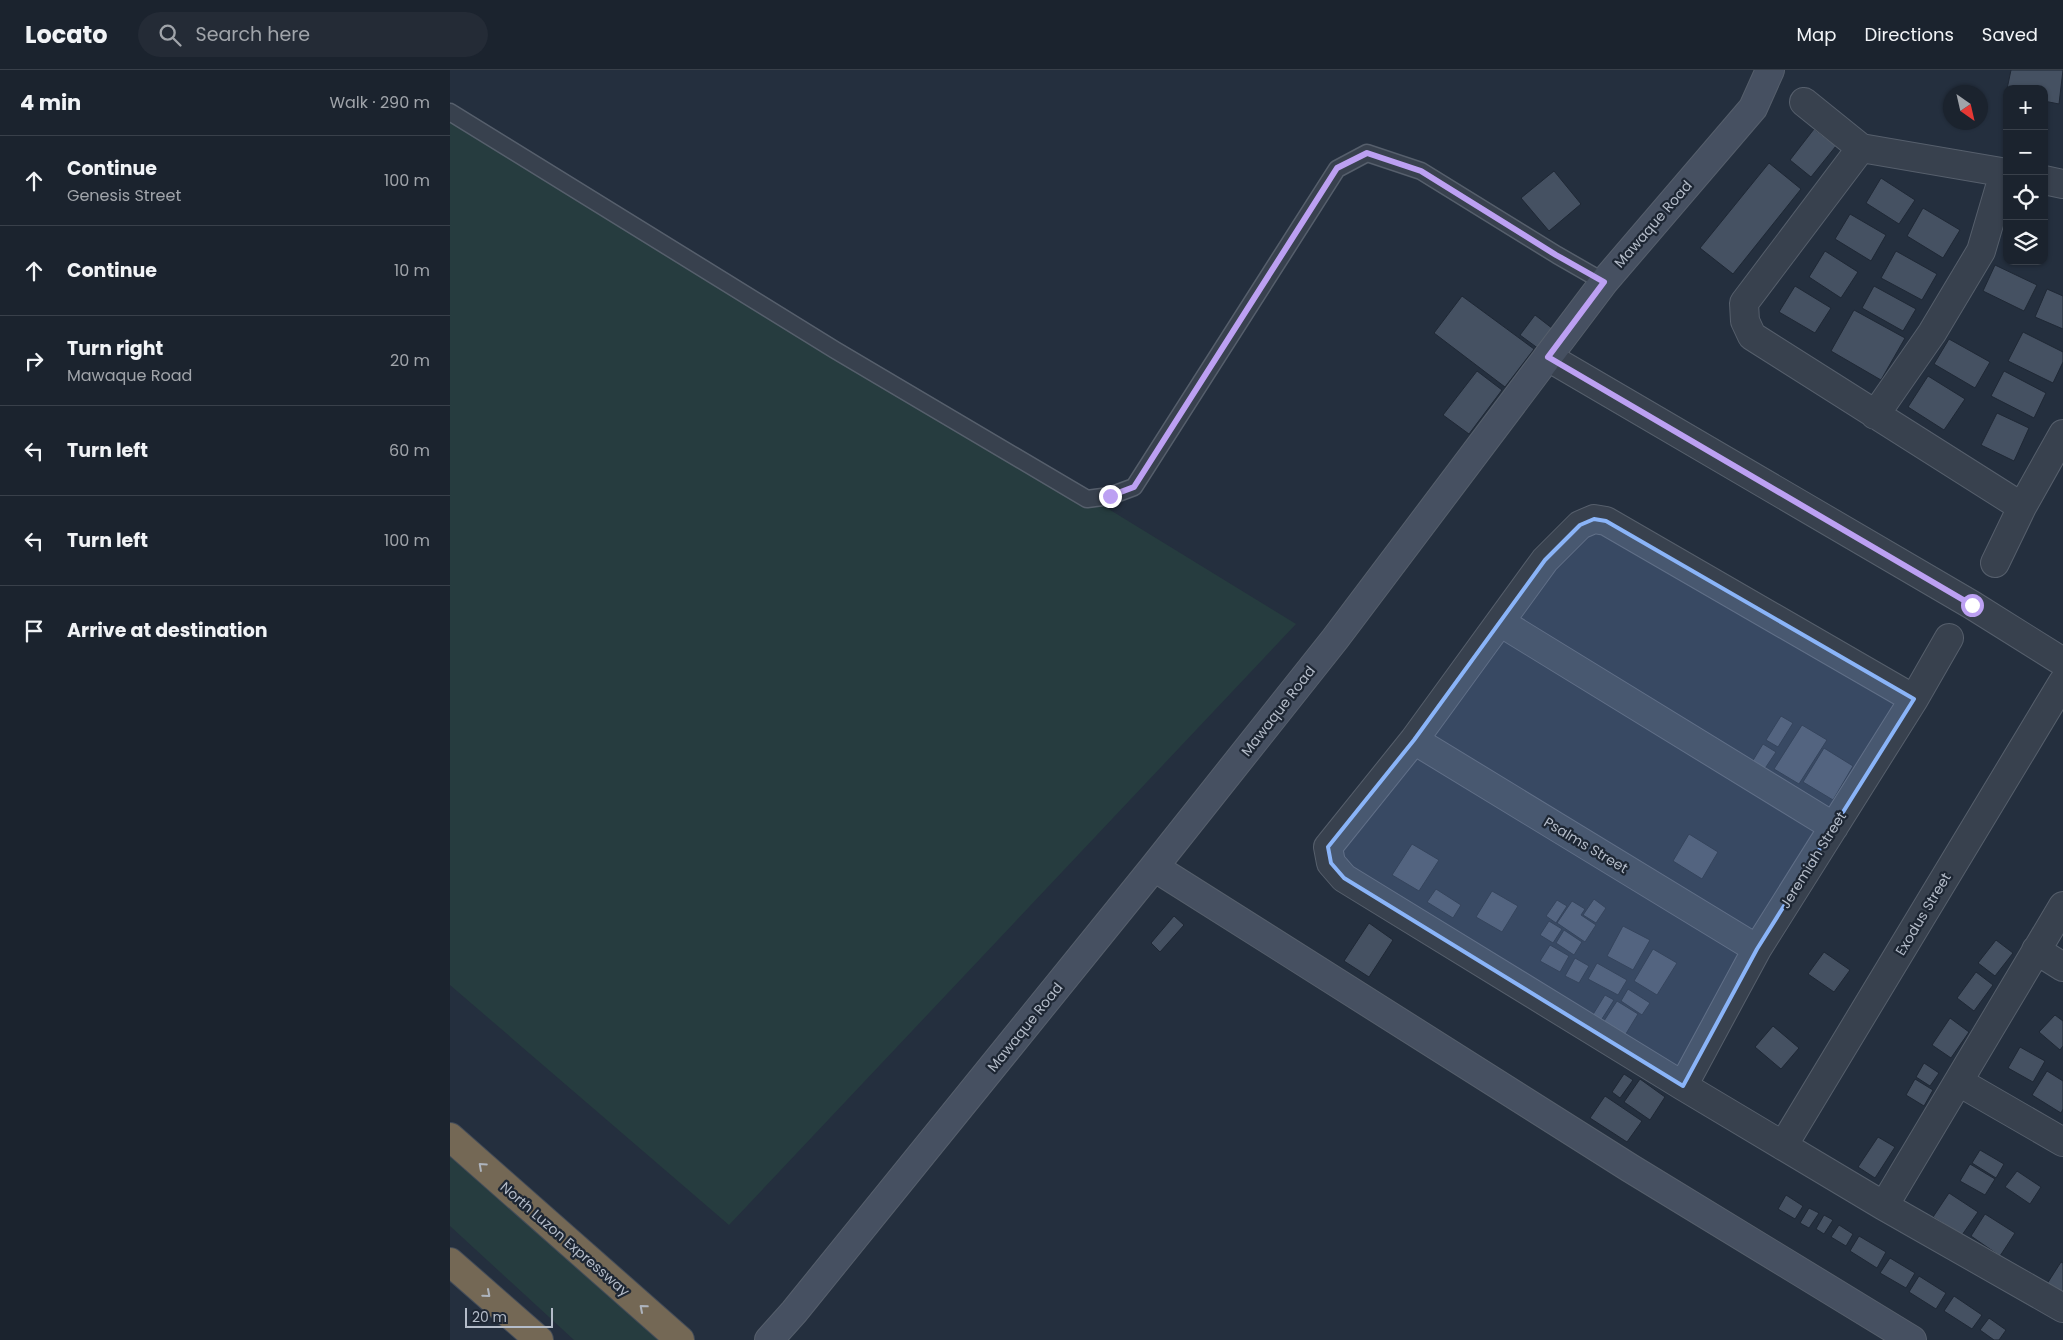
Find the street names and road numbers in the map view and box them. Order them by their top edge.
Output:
street label: Mawaque Road [1609,176,1697,272]
street label: Mawaque Road [1236,662,1320,760]
street label: Jeremiah Street [1775,808,1851,912]
street label: Psalms Street [1540,812,1632,878]
street label: Exodus Street [1890,869,1956,959]
street label: Mawaque Road [983,978,1067,1076]
street label: North Luzon Expressway [496,1177,634,1301]

